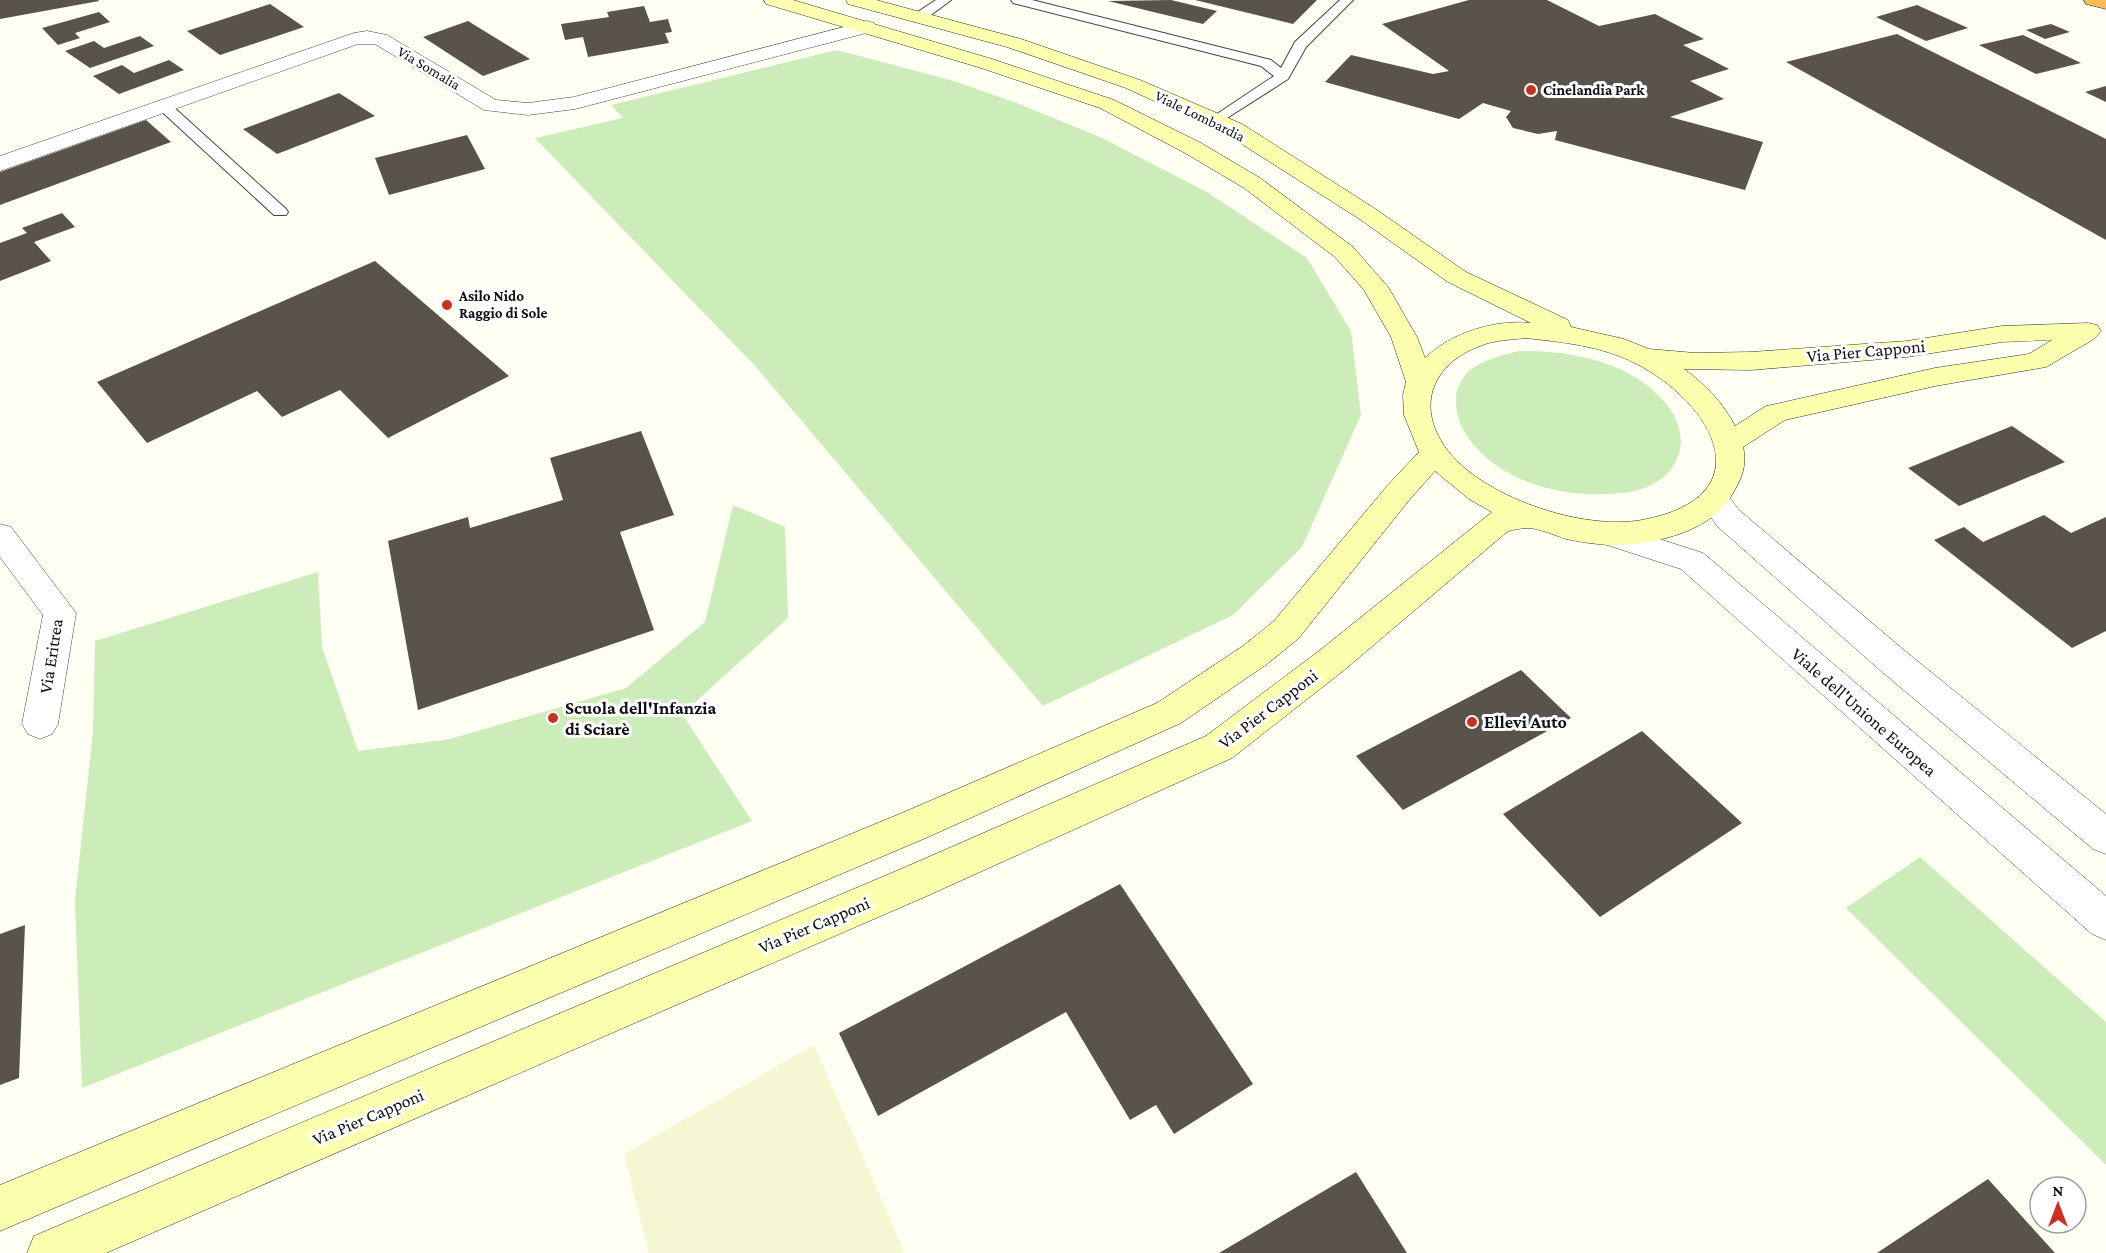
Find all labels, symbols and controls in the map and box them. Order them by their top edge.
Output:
street label: Via Somalia [395,43,463,93]
place label: Cinelandia Park [1543,82,1645,98]
marker: Cinelandia Park [1524,83,1538,97]
street label: Viale Lombardia [1152,87,1248,145]
place label: Asilo Nido Raggio di Sole [458,288,548,321]
marker: Asilo Nido Raggio di Sole [440,298,454,312]
street label: Via Pier Capponi [1806,336,1926,366]
street label: Via Eritrea [35,617,67,695]
street label: Viale dell'Unione Europea [1787,644,1941,780]
street label: Via Pier Capponi [1215,665,1322,753]
place label: Scuola dell'Infanzia di Sciarè [565,698,717,739]
marker: Scuola dell'Infanzia di Sciarè [546,711,560,725]
place label: Ellevi Auto [1484,712,1567,732]
marker: Ellevi Auto [1465,715,1479,729]
street label: Via Pier Capponi [755,892,873,957]
street label: Via Pier Capponi [309,1084,427,1149]
north arrow [2028,1175,2088,1235]
text: N [2053,1182,2064,1199]

